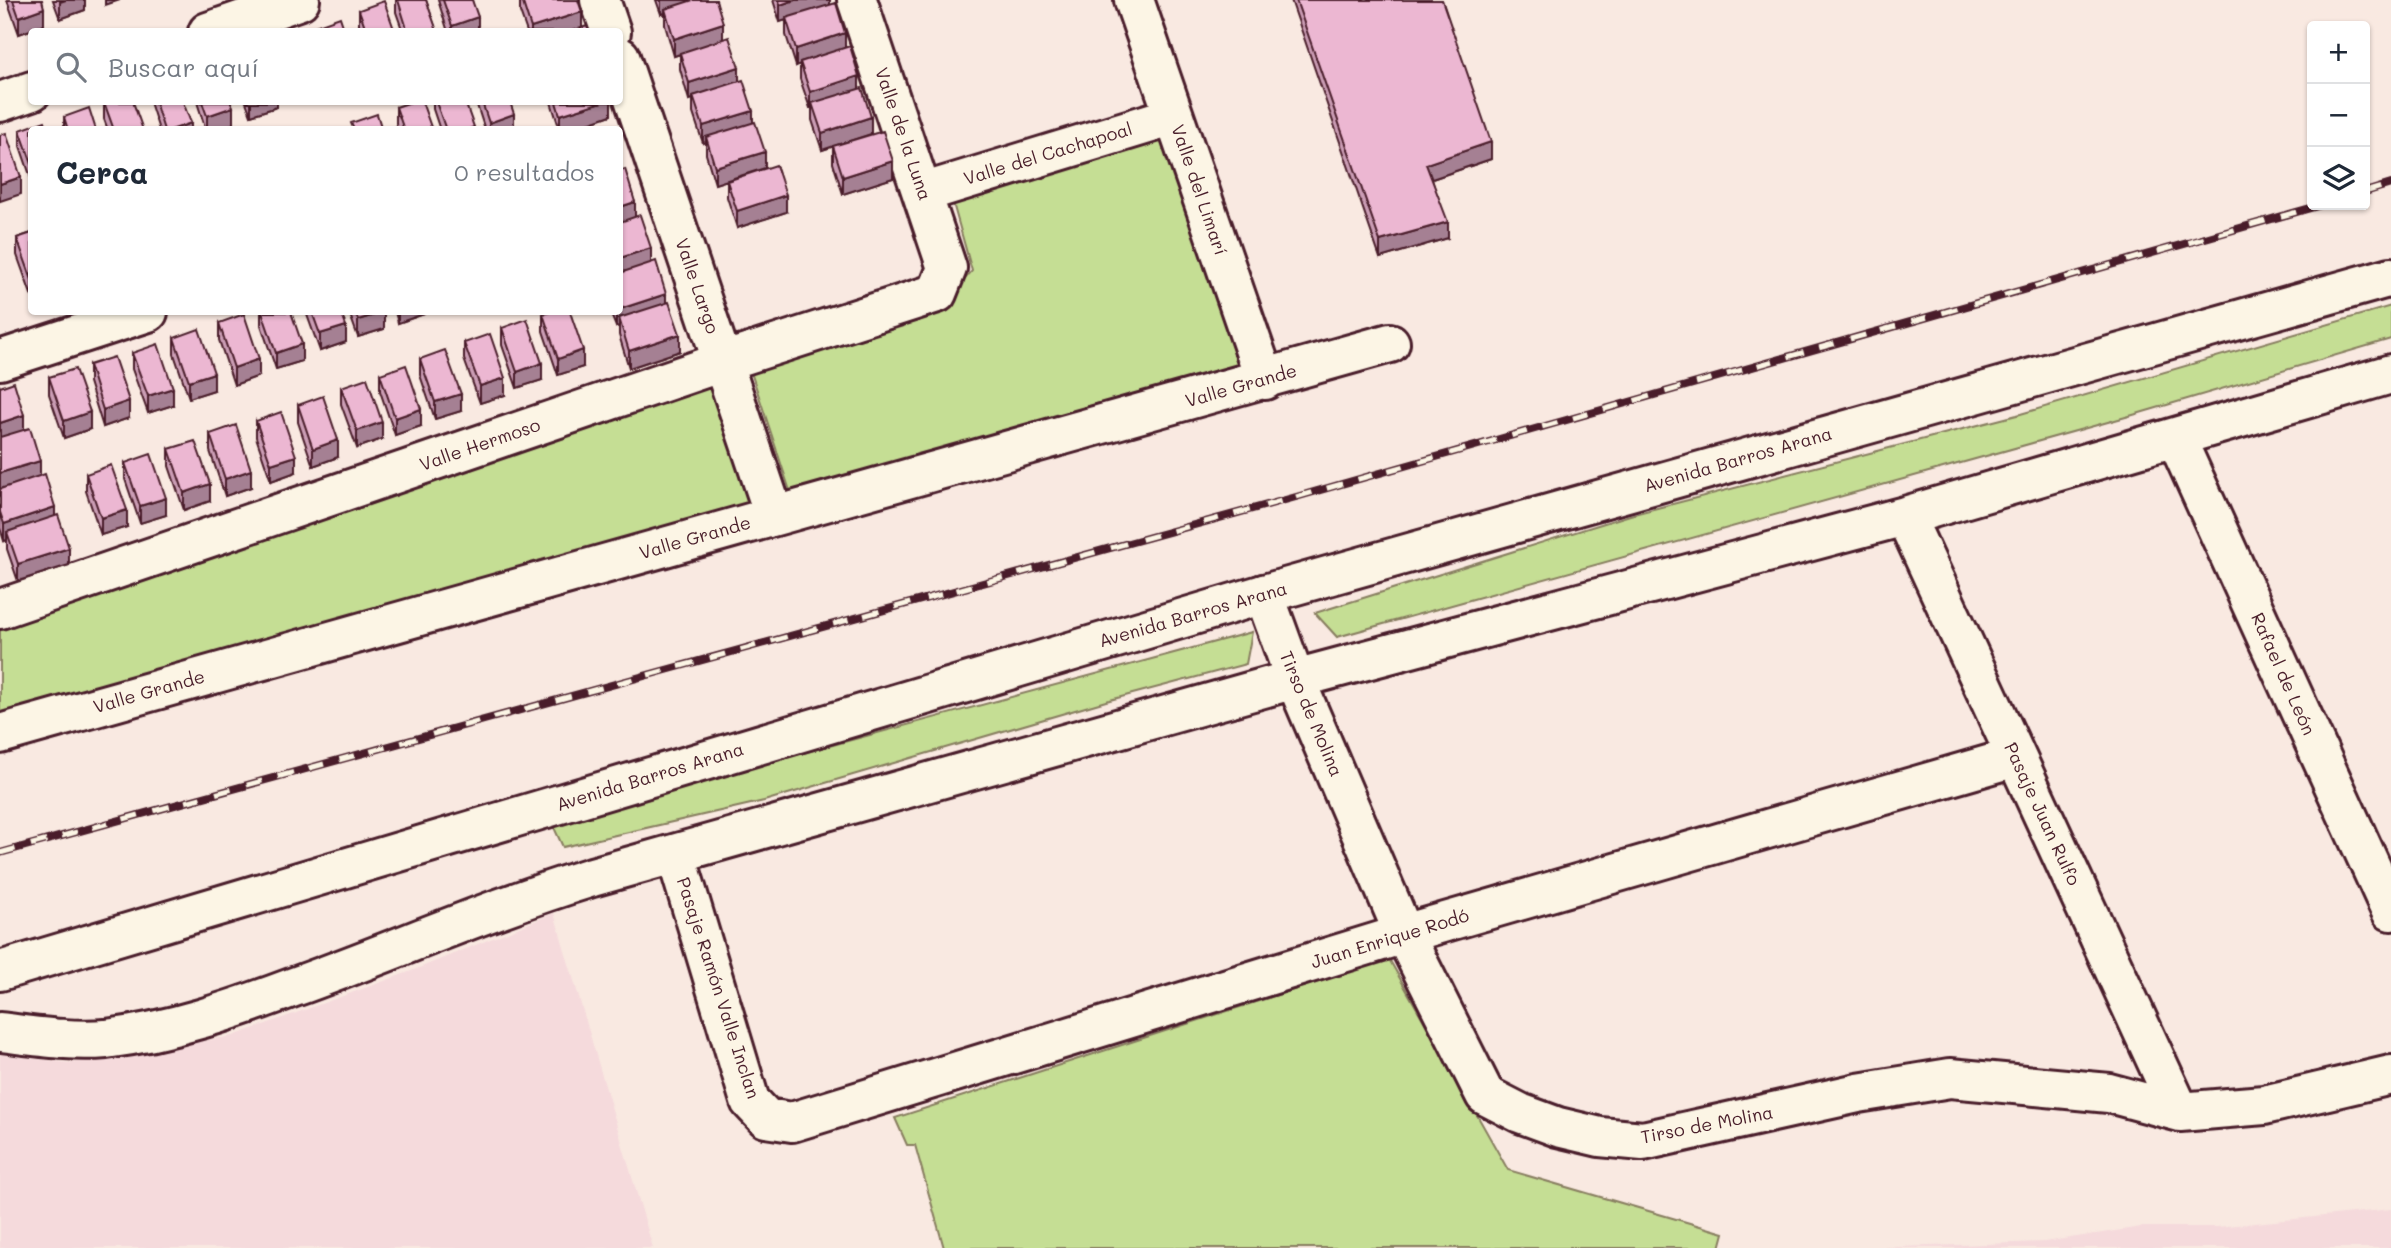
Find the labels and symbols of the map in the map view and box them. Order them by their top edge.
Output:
street label: Valle de la Luna [870,64,938,203]
street label: Valle del Cachapoal [960,116,1135,190]
street label: Valle del Limarí [1166,121,1234,258]
street label: Valle Largo [670,235,726,337]
street label: Valle Grande [1182,358,1299,412]
street label: Valle Hermoso [416,412,544,476]
street label: Avenida Barros Arana [1641,421,1835,497]
street label: Valle Grande [636,510,753,564]
street label: Avenida Barros Arana [1096,576,1290,652]
street label: Rafael de León [2246,608,2322,739]
street label: Tirso de Molina [1275,647,1349,780]
street label: Valle Grande [90,664,207,718]
street label: Avenida Barros Arana [553,736,746,816]
street label: Pasaje Juan Rulfo [1999,738,2087,889]
street label: Pasaje Ramón Valle Inclan [672,874,766,1101]
street label: Juan Enrique Rodó [1308,902,1472,974]
street label: Tirso de Molina [1639,1099,1775,1149]

